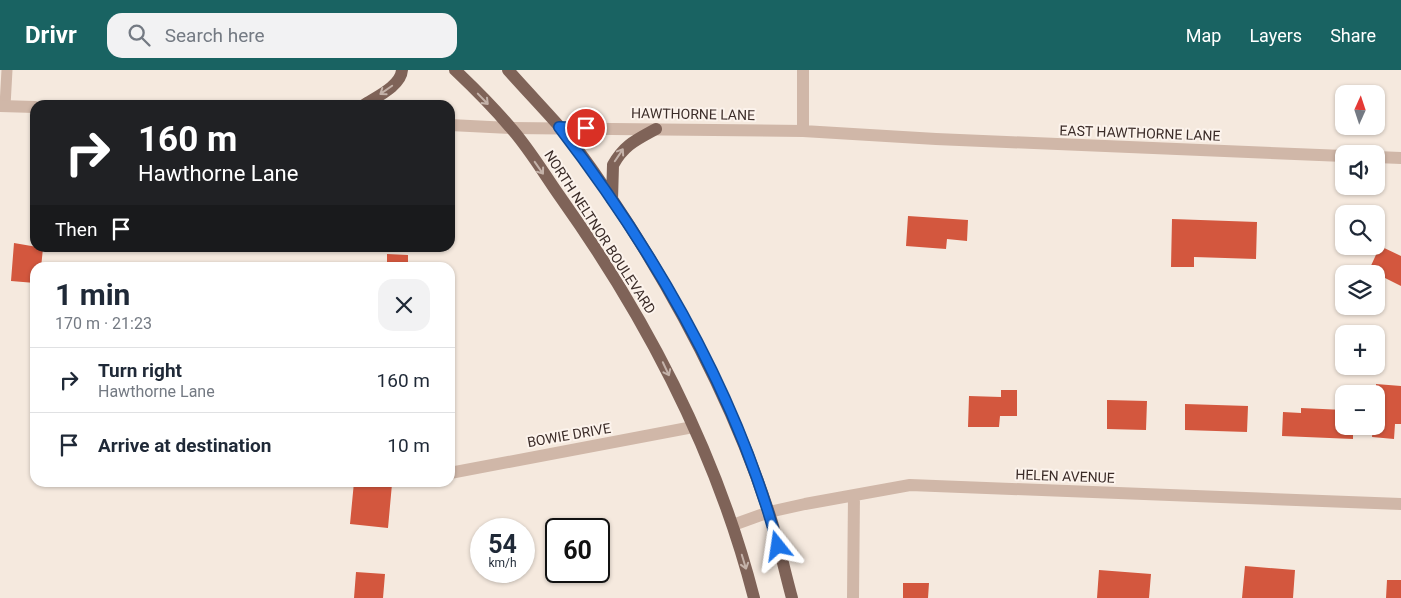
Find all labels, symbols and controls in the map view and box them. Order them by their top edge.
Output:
search box [107,13,457,58]
text: Drivr [25,21,77,49]
icon: search [125,21,153,49]
text: Search here [165,24,265,47]
text: Map [1186,25,1221,46]
text: Layers [1249,25,1302,46]
text: Share [1330,25,1376,46]
one-way arrow [379,85,393,95]
north arrow [1335,85,1385,135]
map controls [1335,85,1385,435]
one-way arrow [477,93,489,105]
street label: HAWTHORNE LANE [631,105,755,123]
pin [565,107,607,149]
icon: arrive [572,114,600,142]
text: 160 m [138,119,237,160]
icon: right [55,120,120,185]
street label: EAST HAWTHORNE LANE [1059,122,1221,144]
button: sound [1335,145,1385,195]
street label: NORTH NELTNOR BOULEVARD [541,147,659,317]
one-way arrow [614,149,624,163]
text: Hawthorne Lane [138,161,298,186]
one-way arrow [534,161,544,175]
button: search [1335,205,1385,255]
icon: arrive [107,215,135,243]
text: Then [55,218,97,241]
button: layers [1335,265,1385,315]
text: 1 min [55,277,130,312]
button: close [378,279,430,331]
text: 170 m · 21:23 [55,314,152,333]
button: + [1335,325,1385,375]
text: Turn right [98,359,182,382]
one-way arrow [662,361,671,376]
icon: right [55,366,83,394]
text: 160 m [377,369,430,392]
text: Hawthorne Lane [98,382,215,401]
button: − [1335,385,1385,435]
street label: BOWIE DRIVE [526,420,612,450]
icon: arrive [55,431,83,459]
text: Arrive at destination [98,434,271,457]
text: 10 m [387,434,430,457]
street label: HELEN AVENUE [1015,466,1115,486]
speed limit sign: 60 [545,518,610,583]
position arrow [751,519,803,571]
text: 54 [488,530,517,559]
one-way arrow [740,553,749,569]
text: km/h [488,556,517,570]

